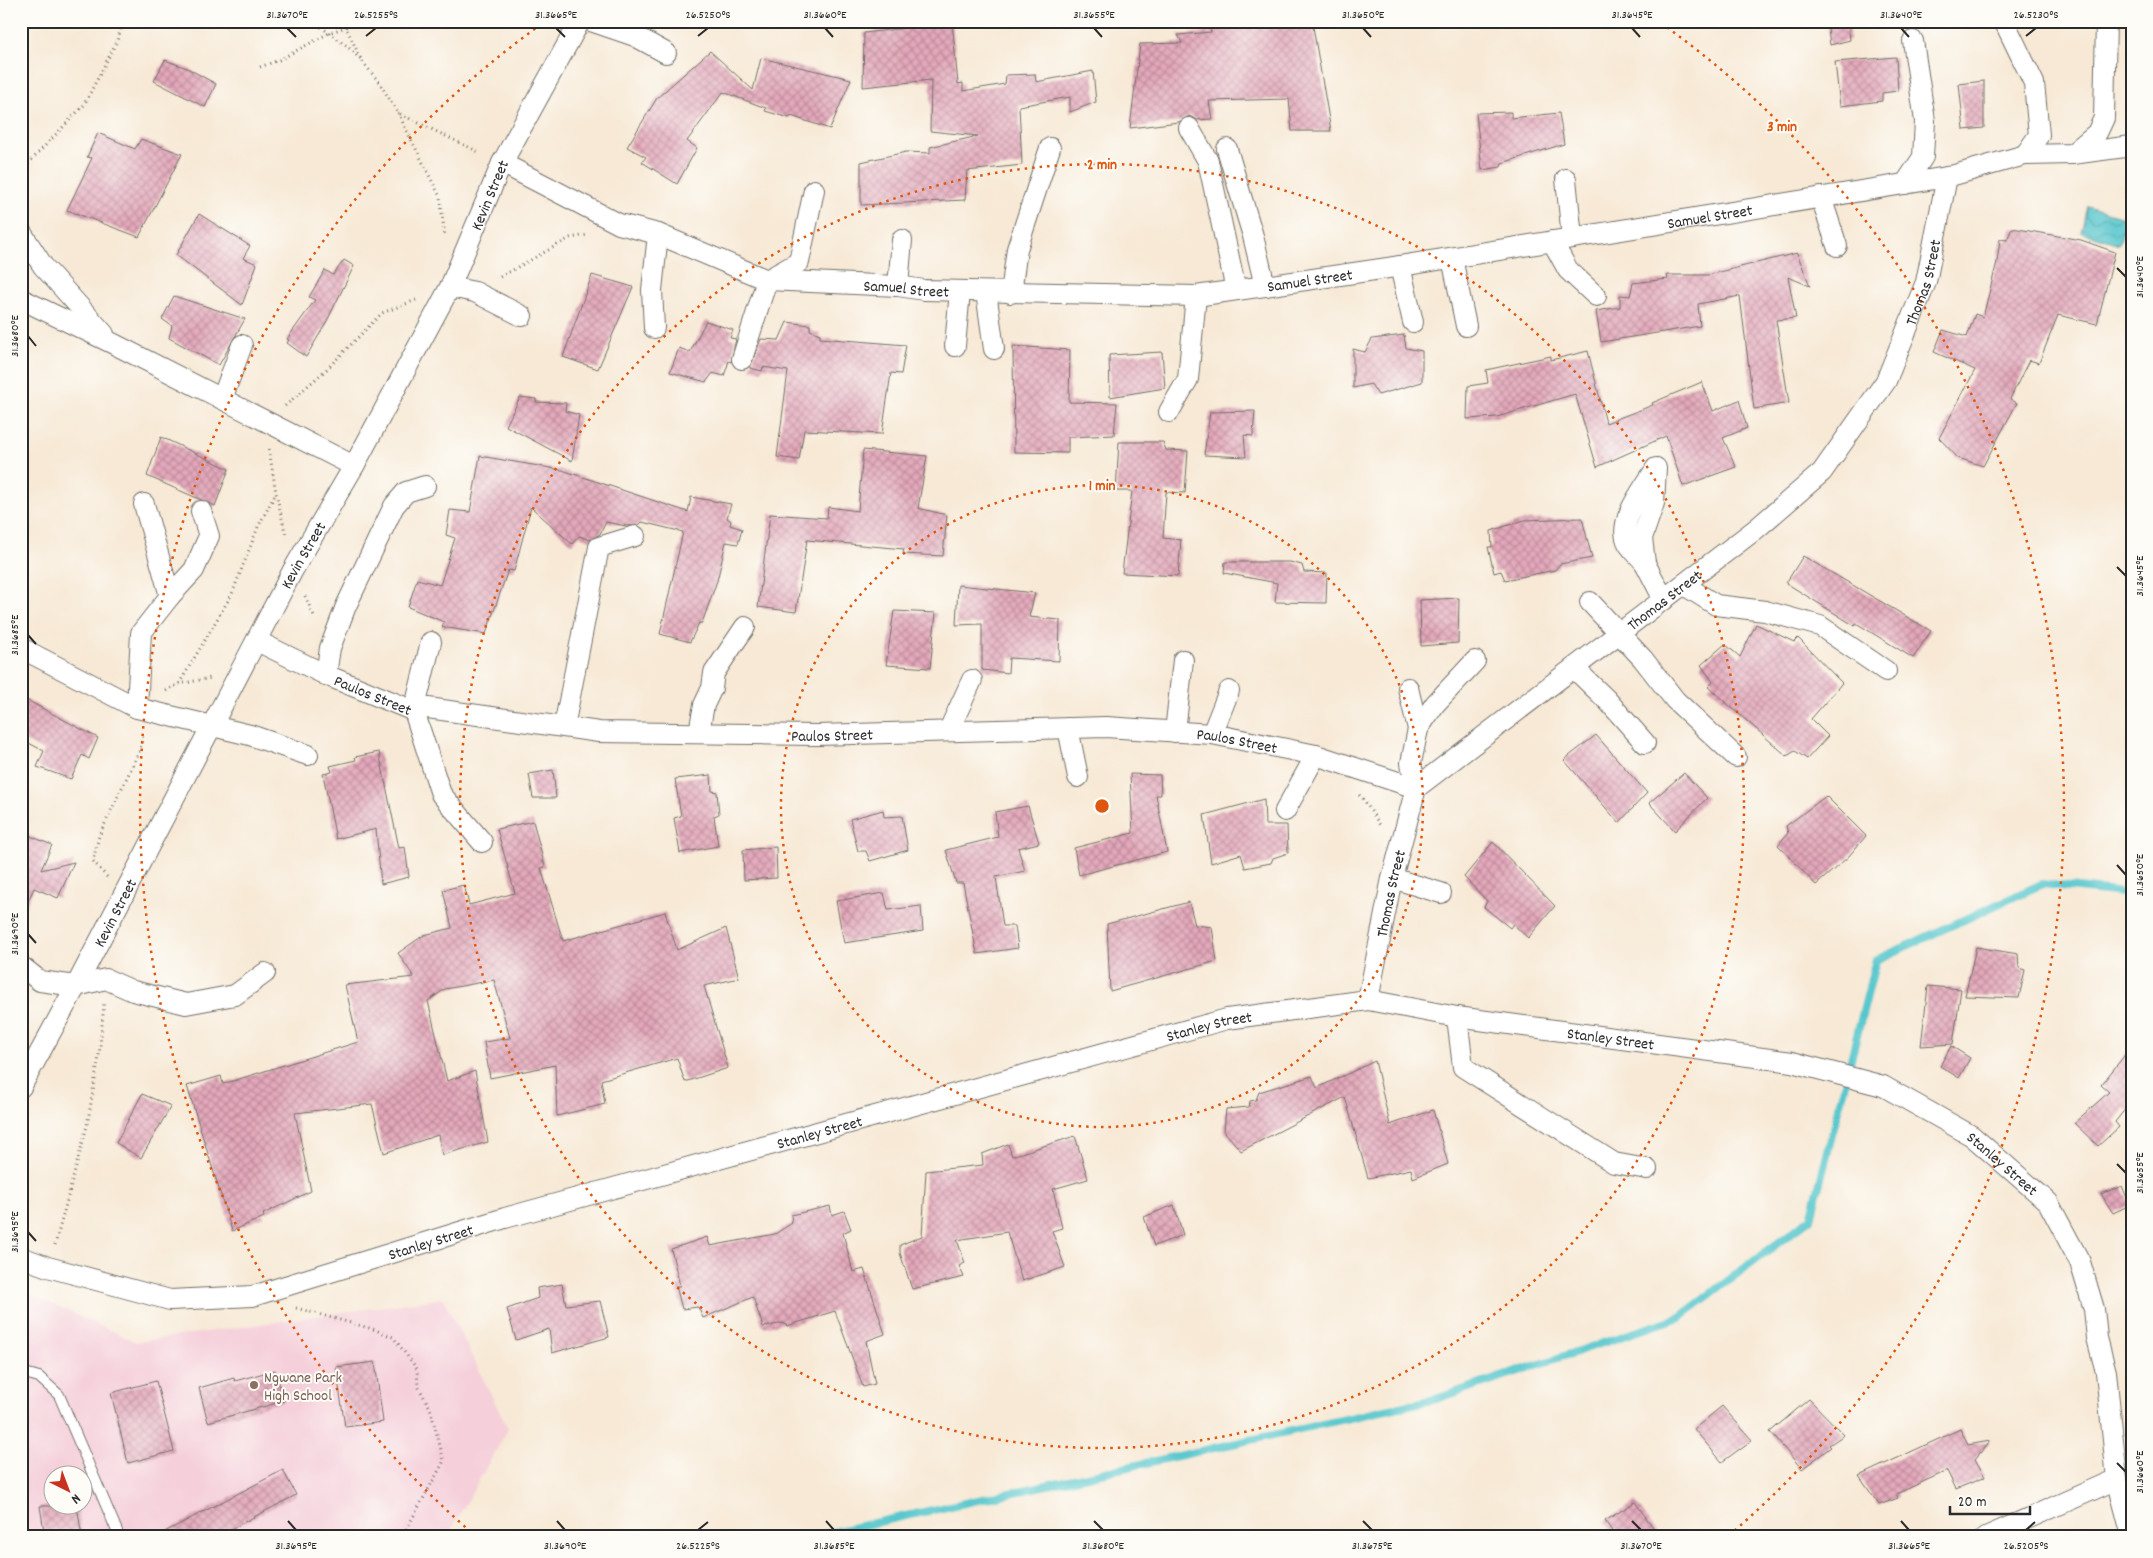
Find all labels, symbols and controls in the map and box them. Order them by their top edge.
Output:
text: 31.3670°E [266,7,308,24]
text: 26.5255°S [354,7,398,24]
text: 31.3665°E [535,7,577,24]
text: 26.5250°S [685,7,731,24]
text: 31.3660°E [804,7,847,24]
text: 31.3655°E [1073,7,1115,24]
text: 31.3650°E [1342,7,1385,24]
text: 31.3645°E [1612,7,1653,24]
text: 31.3640°E [1880,7,1923,24]
text: 26.5230°S [2014,7,2058,24]
text: 3 min [1767,117,1797,139]
text: 2 min [1087,155,1117,177]
street label: Kevin Street [466,157,516,234]
street label: Samuel Street [1666,200,1754,236]
street label: Thomas Street [1901,238,1948,329]
text: 31.3640°E [2132,255,2149,298]
street label: Samuel Street [1266,264,1354,299]
street label: Samuel Street [863,275,949,305]
text: 31.3680°E [7,315,24,357]
text: 1 min [1089,476,1115,498]
street label: Kevin Street [276,518,333,594]
text: 31.3645°E [2132,555,2149,597]
street label: Thomas Street [1623,565,1708,637]
text: 31.3685°E [7,614,24,655]
street label: Paulos Street [330,670,415,723]
street label: Paulos Street [791,724,873,749]
street label: Paulos Street [1196,724,1279,761]
centre of rings [1093,797,1111,815]
street label: Thomas Street [1372,848,1413,939]
text: 31.3650°E [2132,853,2149,896]
street label: Kevin Street [89,875,144,952]
text: 31.3690°E [7,912,24,955]
street label: Stanley Street [1164,1007,1254,1049]
street label: Stanley Street [1565,1023,1656,1057]
street label: Stanley Street [774,1111,865,1157]
street label: Stanley Street [1961,1127,2042,1202]
text: 31.3655°E [2132,1152,2149,1194]
text: 31.3695°E [7,1211,24,1253]
street label: Stanley Street [386,1219,477,1267]
place label: Ngwane Park High School [264,1367,342,1408]
marker: Ngwane Park High School [248,1379,260,1391]
text: 31.3660°E [2132,1450,2149,1493]
north arrow [42,1466,92,1516]
scale bar [1950,1483,2030,1515]
text: N [66,1488,85,1508]
text: 20 m [1958,1492,1986,1514]
text: 31.3695°E [275,1538,317,1555]
text: 31.3690°E [544,1538,587,1555]
text: 26.5225°S [676,1538,720,1555]
text: 31.3685°E [814,1538,855,1555]
text: 31.3680°E [1082,1538,1124,1555]
text: 31.3675°E [1352,1538,1393,1555]
text: 31.3670°E [1620,1538,1662,1555]
text: 31.3665°E [1888,1538,1930,1555]
text: 26.5205°S [2003,1538,2049,1555]

